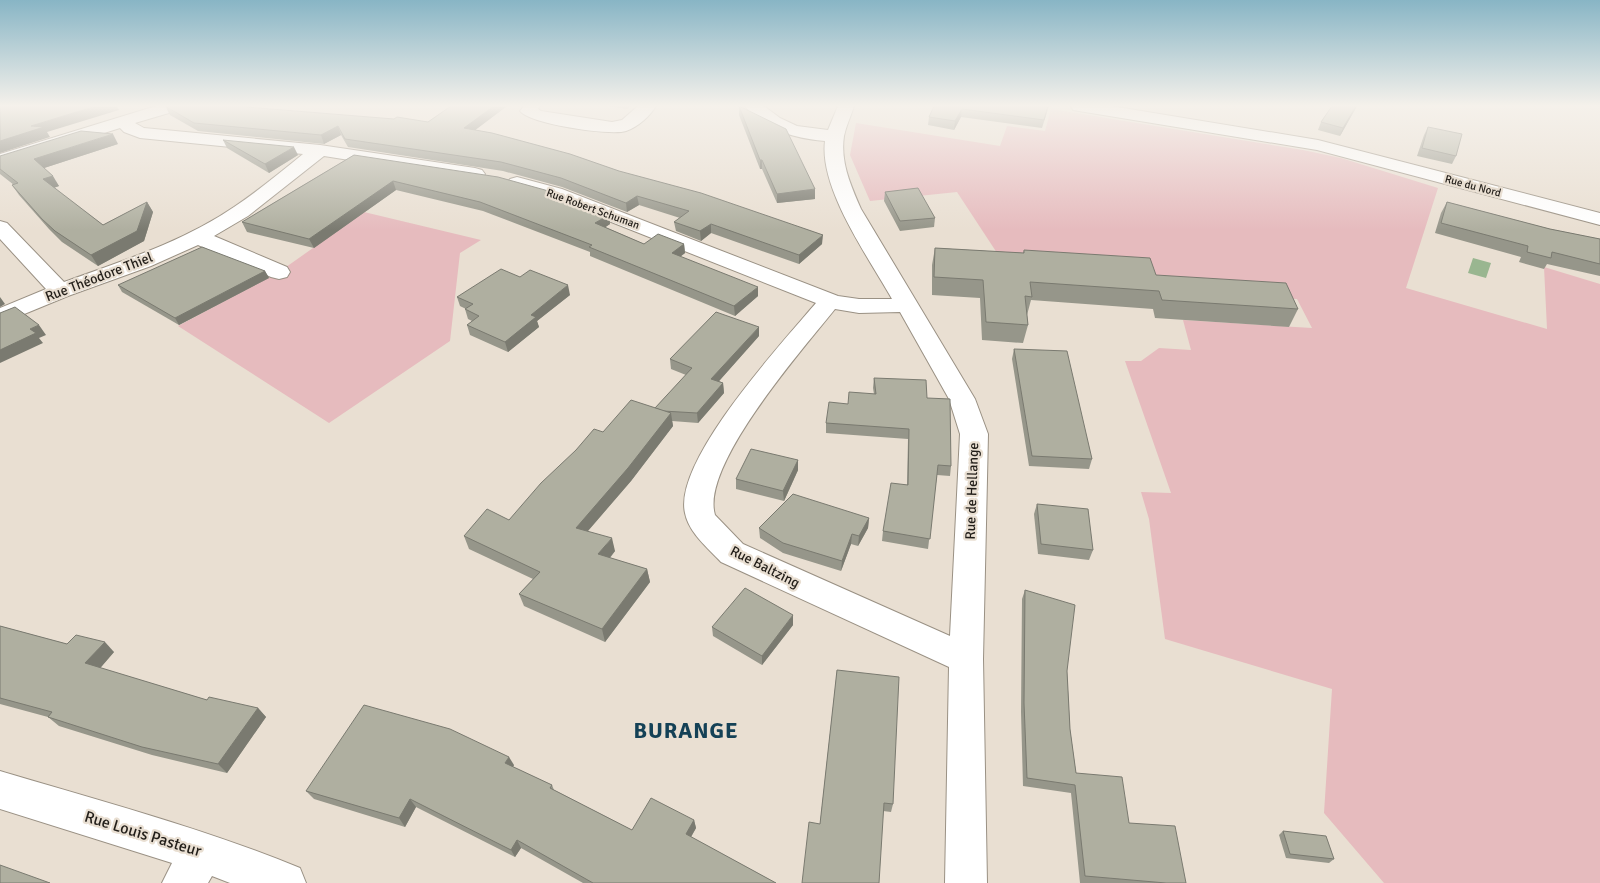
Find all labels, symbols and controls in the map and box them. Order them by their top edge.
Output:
street label: Rue du Nord [1444,172,1503,200]
street label: Rue Robert Schuman [545,186,641,232]
street label: Rue Théodore Thiel [43,249,155,305]
street label: Rue de Hellange [962,442,982,540]
street label: Rue Baltzing [728,542,802,592]
district label: BURANGE [633,717,739,744]
street label: Rue Louis Pasteur [82,807,204,861]

